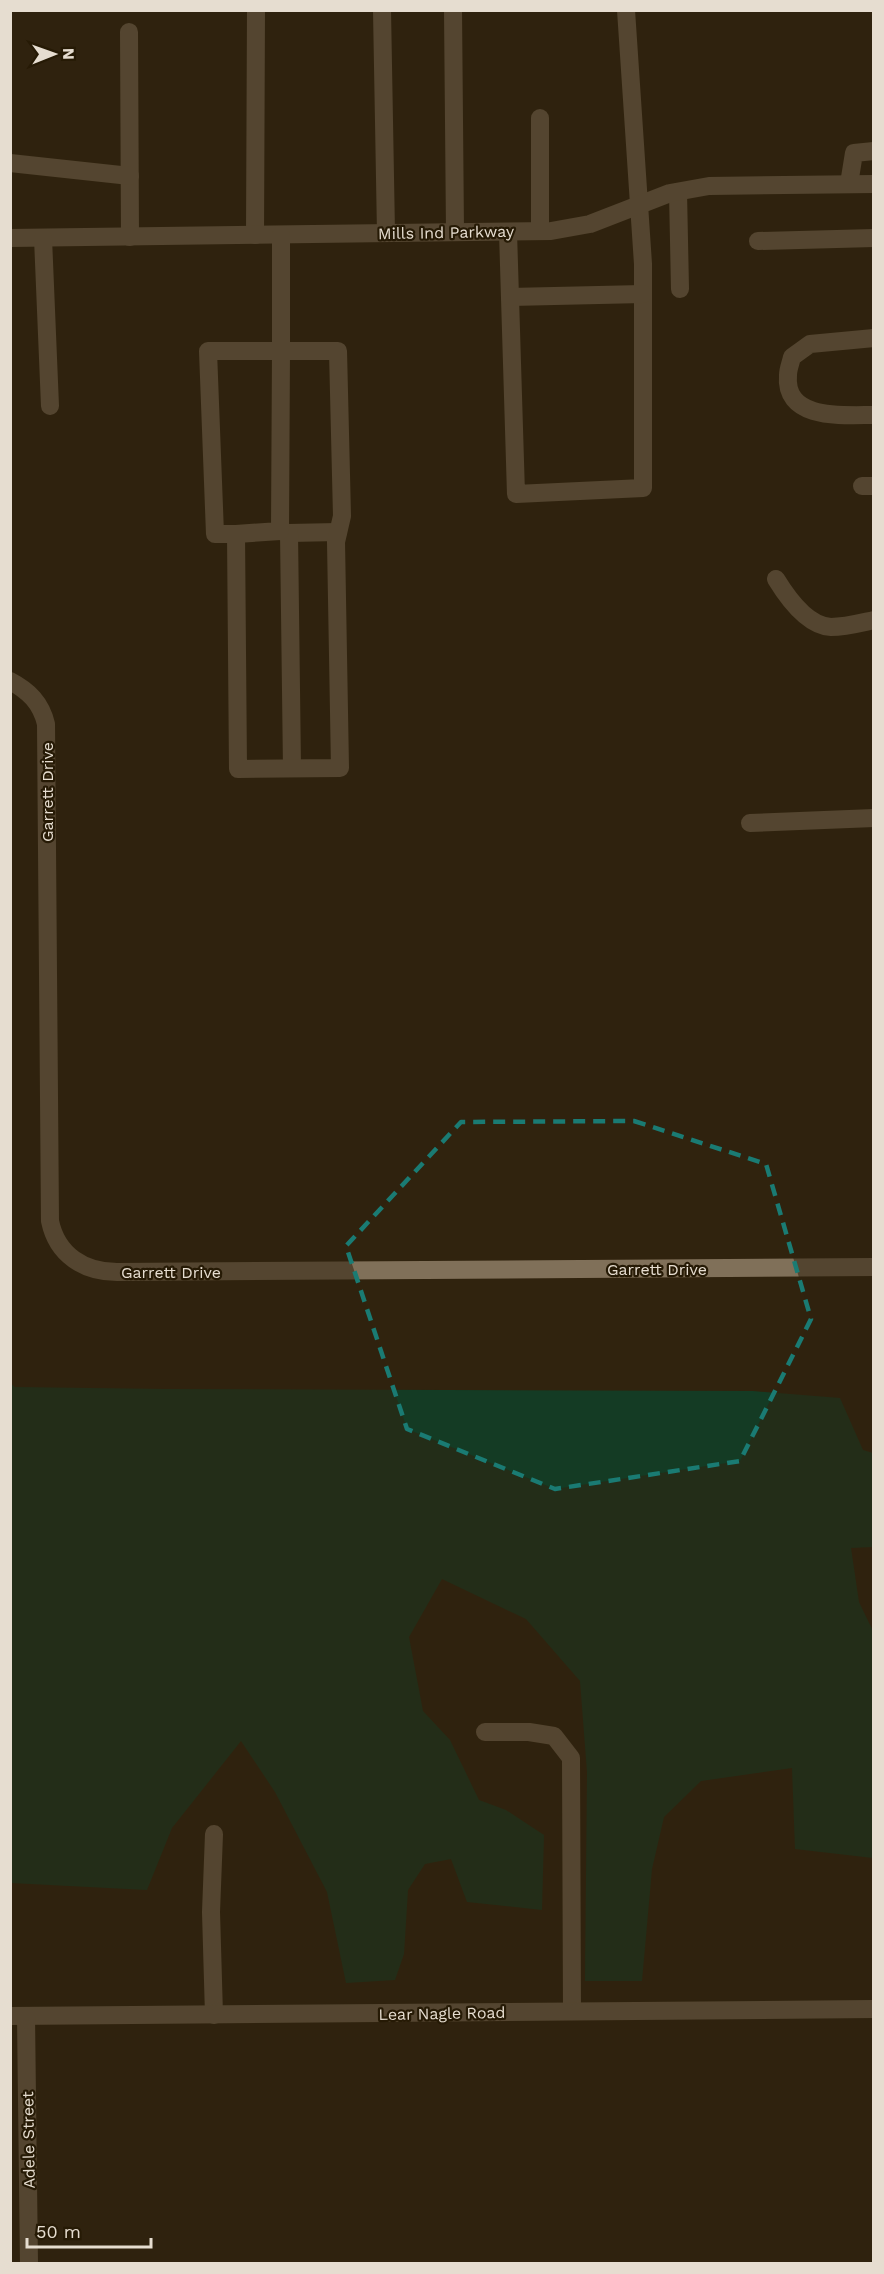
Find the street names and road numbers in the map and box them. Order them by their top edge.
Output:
street label: Mills Ind Parkway [378,222,515,243]
street label: Garrett Drive [38,742,57,842]
street label: Garrett Drive [607,1260,707,1279]
street label: Garrett Drive [121,1263,221,1282]
street label: Lear Nagle Road [378,2003,506,2024]
street label: Adele Street [18,2091,39,2189]

